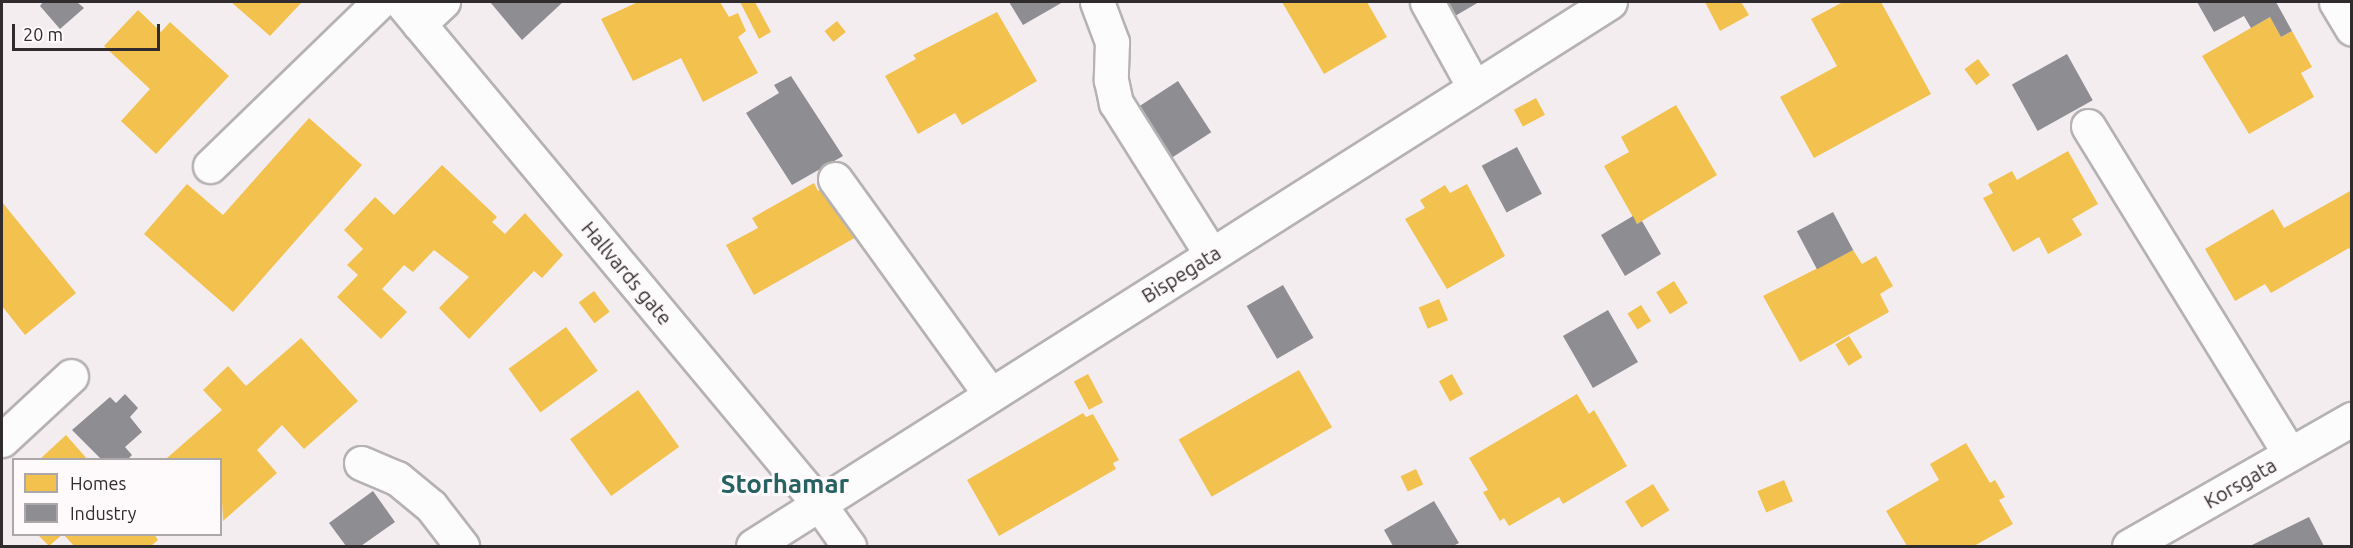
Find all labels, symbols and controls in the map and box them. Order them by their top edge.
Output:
scale bar [15,12,164,50]
text: 20 m [23,24,63,44]
street label: Hallvards gate [577,216,677,330]
street label: Bispegata [1137,240,1225,308]
street label: Korsgata [2199,453,2281,513]
legend [12,458,222,536]
district label: Storhamar [721,468,849,500]
text: Homes [70,473,126,493]
text: Industry [70,503,136,523]

